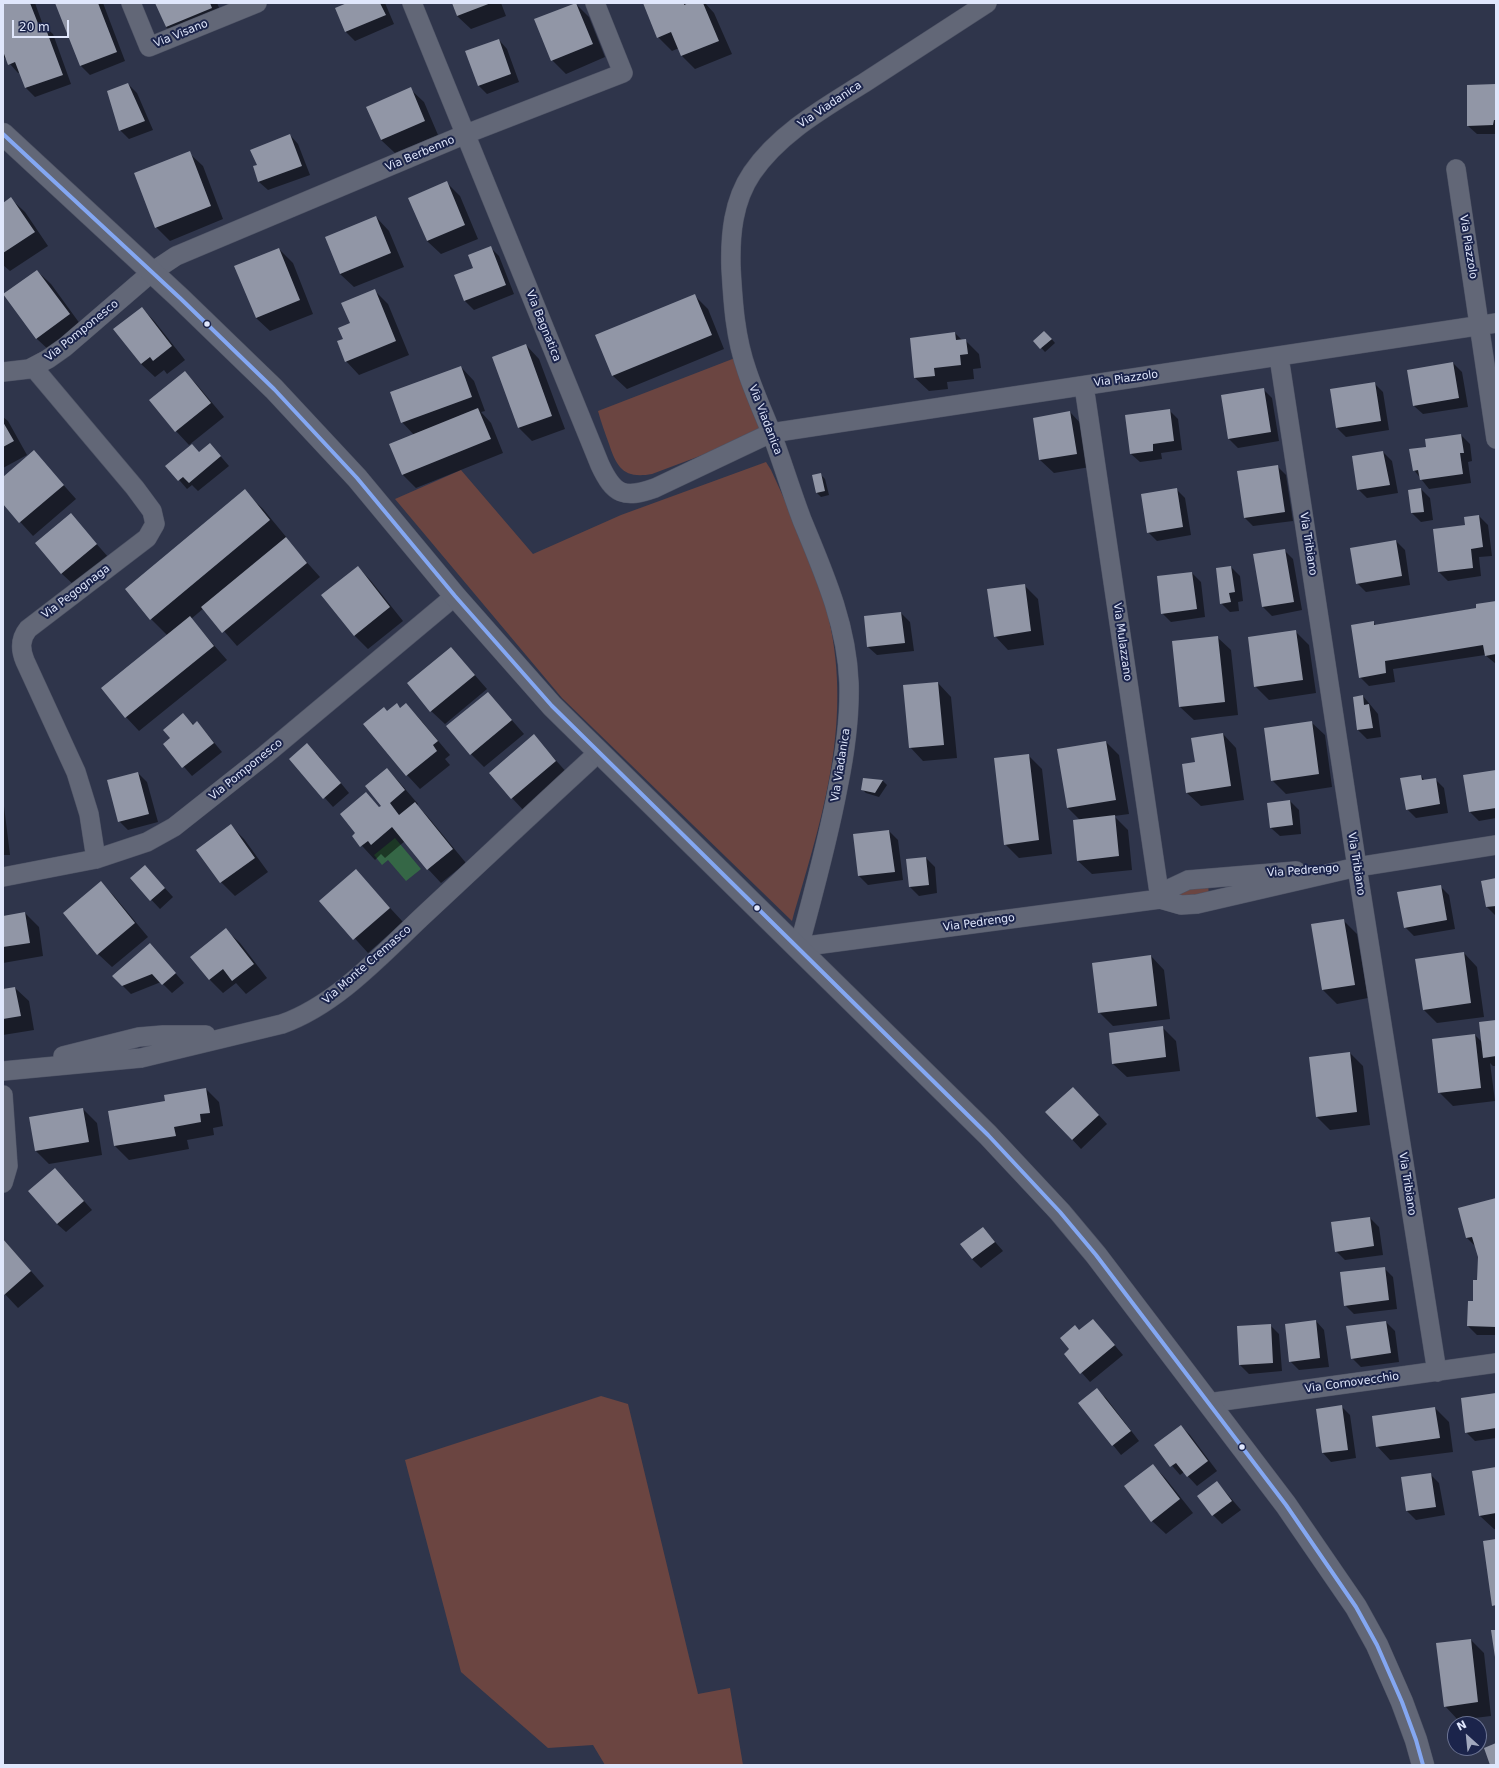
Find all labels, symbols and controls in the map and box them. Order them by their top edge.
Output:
scale bar [14,12,71,38]
street label: Via Visano [152,17,210,51]
text: 20 m [19,20,50,34]
street label: Via Viadanica [796,79,864,131]
street label: Via Berbenno [383,133,457,175]
street label: Via Piazzolo [1456,214,1480,280]
street label: Via Bagnatica [523,288,563,364]
street label: Via Pomponesco [43,297,121,365]
unlabelled marker [202,319,212,329]
street label: Via Piazzolo [1093,368,1159,390]
street label: Via Viadanica [746,383,784,457]
street label: Via Tribiano [1296,511,1320,577]
street label: Via Pegognaga [39,562,113,622]
street label: Via Mulazzano [1110,602,1134,682]
street label: Via Viadanica [829,727,853,803]
street label: Via Pomponesco [207,736,285,804]
street label: Via Tribiano [1344,831,1368,897]
street label: Via Pedrengo [1266,862,1340,880]
unlabelled marker [752,903,762,913]
street label: Via Pedrengo [942,911,1016,935]
street label: Via Monte Cremasco [320,923,414,1007]
street label: Via Tribiano [1395,1151,1419,1217]
street label: Via Cornovecchio [1304,1370,1400,1396]
unlabelled marker [1237,1442,1247,1452]
north arrow [1447,1716,1487,1756]
text: N [1455,1718,1469,1734]

